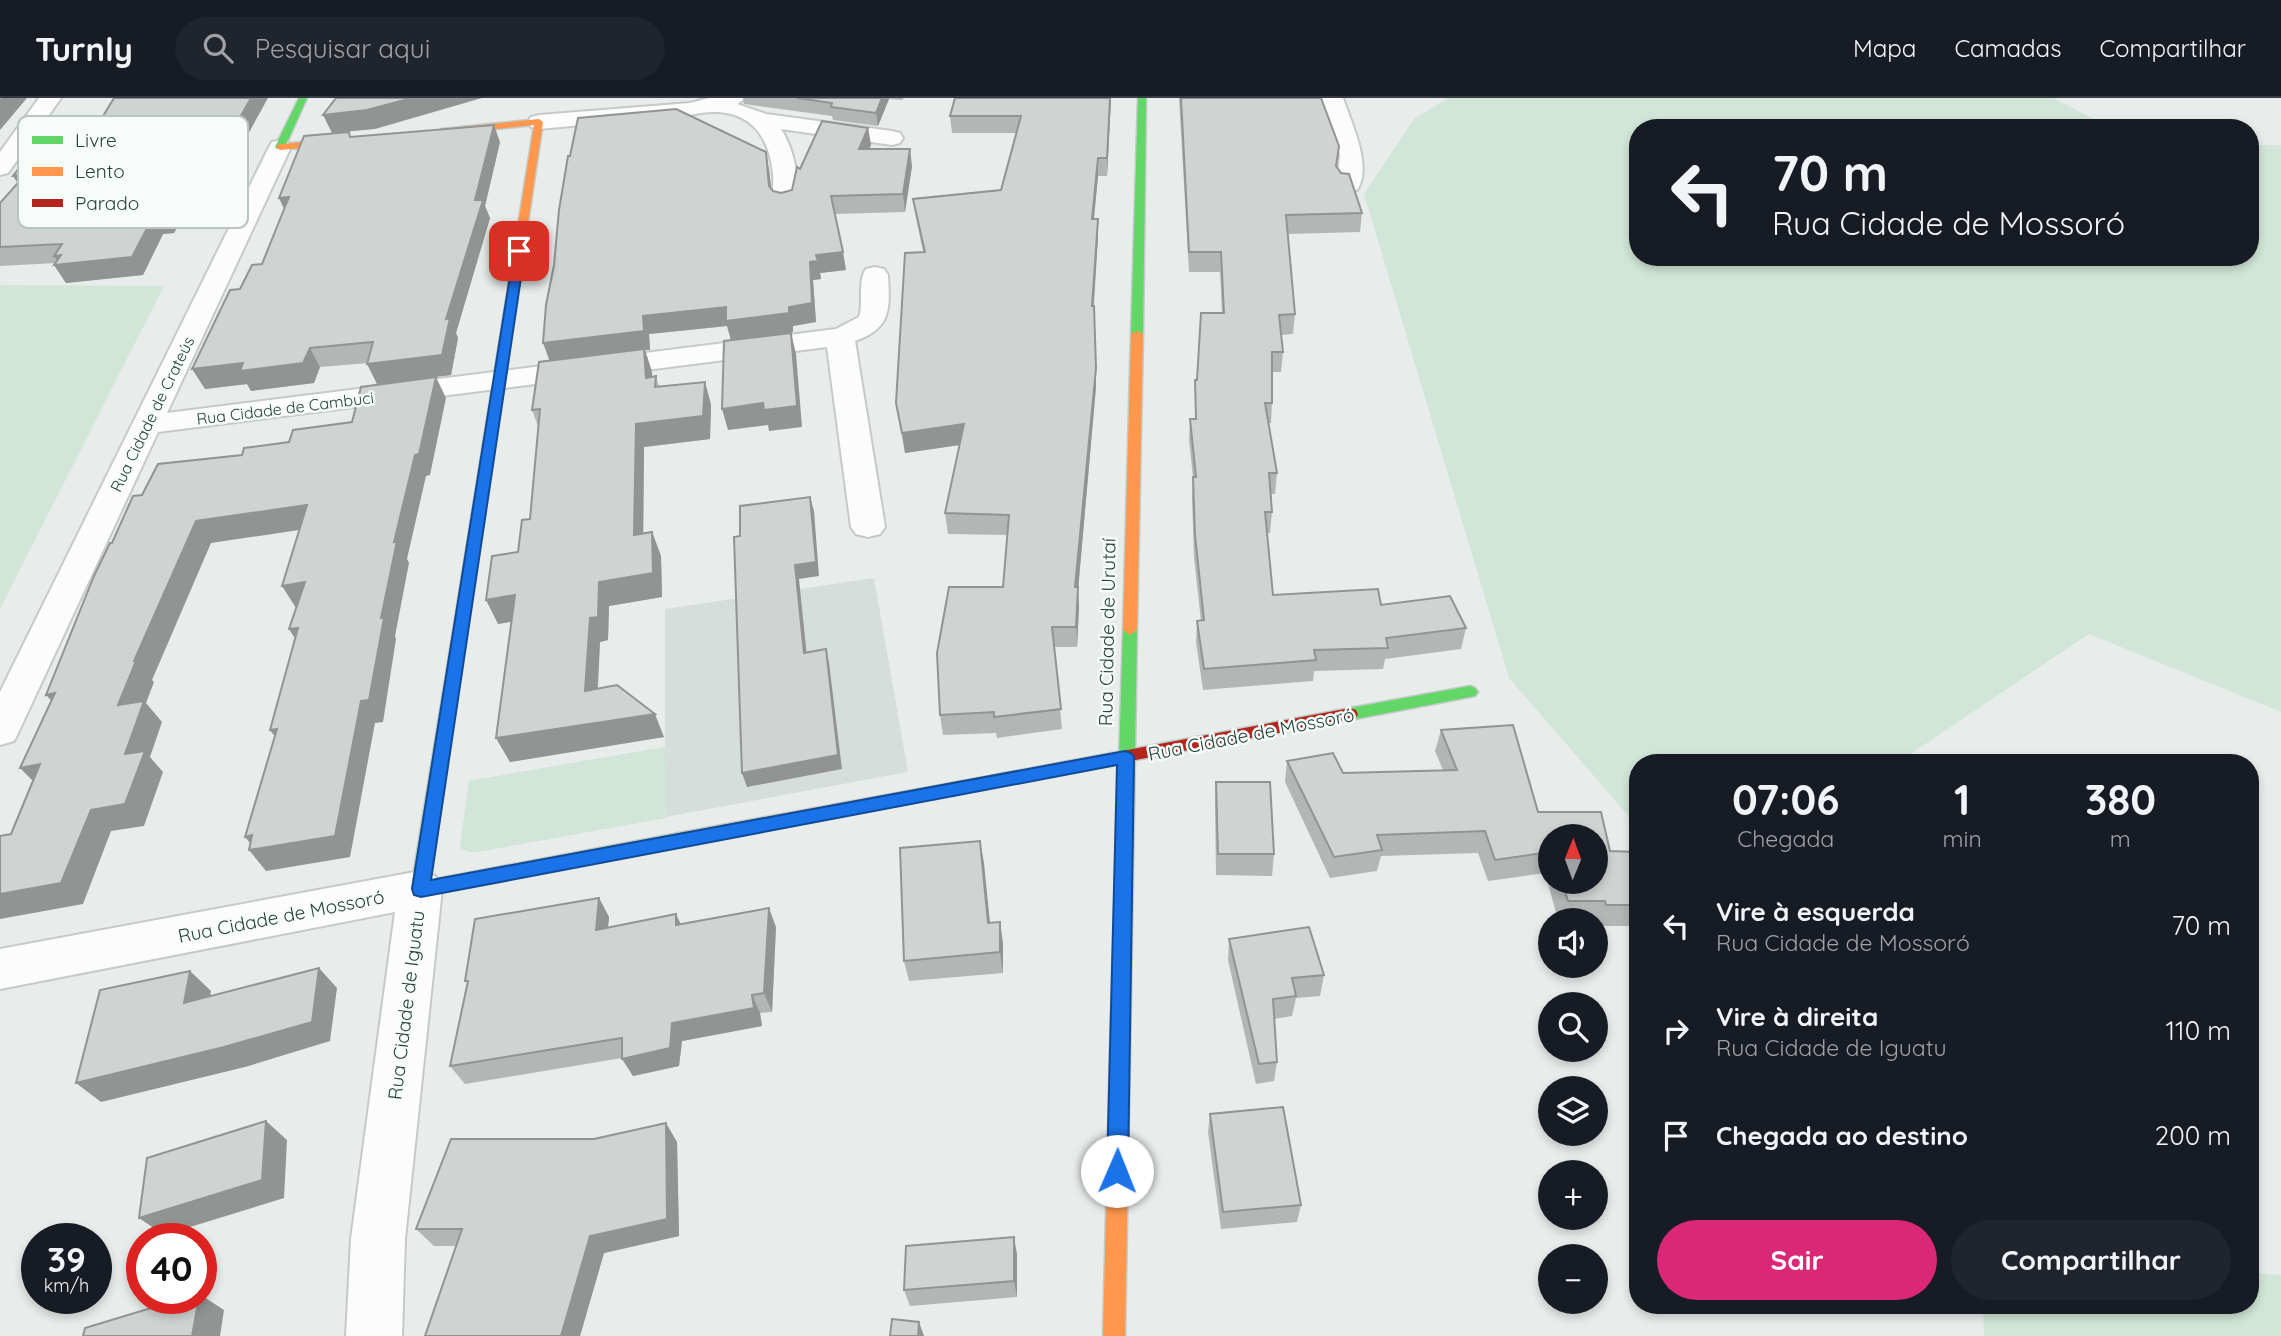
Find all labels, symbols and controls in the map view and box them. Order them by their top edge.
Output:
search box [175,17,665,80]
text: Turnly [35,28,133,69]
icon: search [199,29,237,67]
text: Pesquisar aqui [255,32,430,65]
text: Mapa [1853,33,1916,63]
text: Camadas [1954,33,2061,63]
text: Compartilhar [2099,33,2246,63]
legend [18,116,248,228]
text: Livre [75,128,117,152]
text: 70 m [1772,142,1888,203]
icon: left [1657,147,1748,238]
text: Lento [75,159,125,183]
text: Parado [75,191,139,215]
text: Rua Cidade de Mossoró [1772,203,2125,243]
pin [489,221,549,281]
icon: arrive [500,232,538,270]
street label: Rua Cidade de Crateús [106,333,198,495]
street label: Rua Cidade de Cambuci [195,387,375,429]
street label: Rua Cidade de Urutaí [1093,537,1121,726]
street label: Rua Cidade de Mossoró [1146,702,1356,766]
text: 07:06 [1732,773,1840,826]
text: 1 [1954,773,1970,826]
text: 380 [2085,773,2156,826]
north arrow [1538,824,1608,894]
map controls [1538,824,1608,1314]
text: Chegada [1737,824,1834,853]
text: min [1943,824,1982,853]
text: m [2110,824,2131,853]
street label: Rua Cidade de Mossoró [176,884,386,948]
text: Vire à esquerda [1716,895,1915,928]
icon: left [1657,907,1695,945]
button: sound [1538,908,1608,978]
street label: Rua Cidade de Iguatu [382,909,430,1101]
text: 70 m [2171,909,2231,942]
text: Rua Cidade de Mossoró [1716,928,1970,957]
button: search [1538,992,1608,1062]
text: Vire à direita [1716,1000,1878,1033]
icon: right [1657,1012,1695,1050]
text: 110 m [2165,1014,2231,1047]
text: Rua Cidade de Iguatu [1716,1033,1947,1062]
button: layers [1538,1076,1608,1146]
icon: arrive [1657,1117,1695,1155]
text: Chegada ao destino [1716,1119,1968,1152]
text: 200 m [2155,1119,2231,1152]
position arrow [1080,1134,1154,1208]
button: + [1538,1160,1608,1230]
button: Sair [1657,1220,1937,1300]
button: Compartilhar [1951,1220,2231,1300]
speed limit sign: 40 [126,1223,217,1314]
text: 39 [47,1237,86,1281]
button: − [1538,1244,1608,1314]
text: km/h [44,1274,89,1297]

